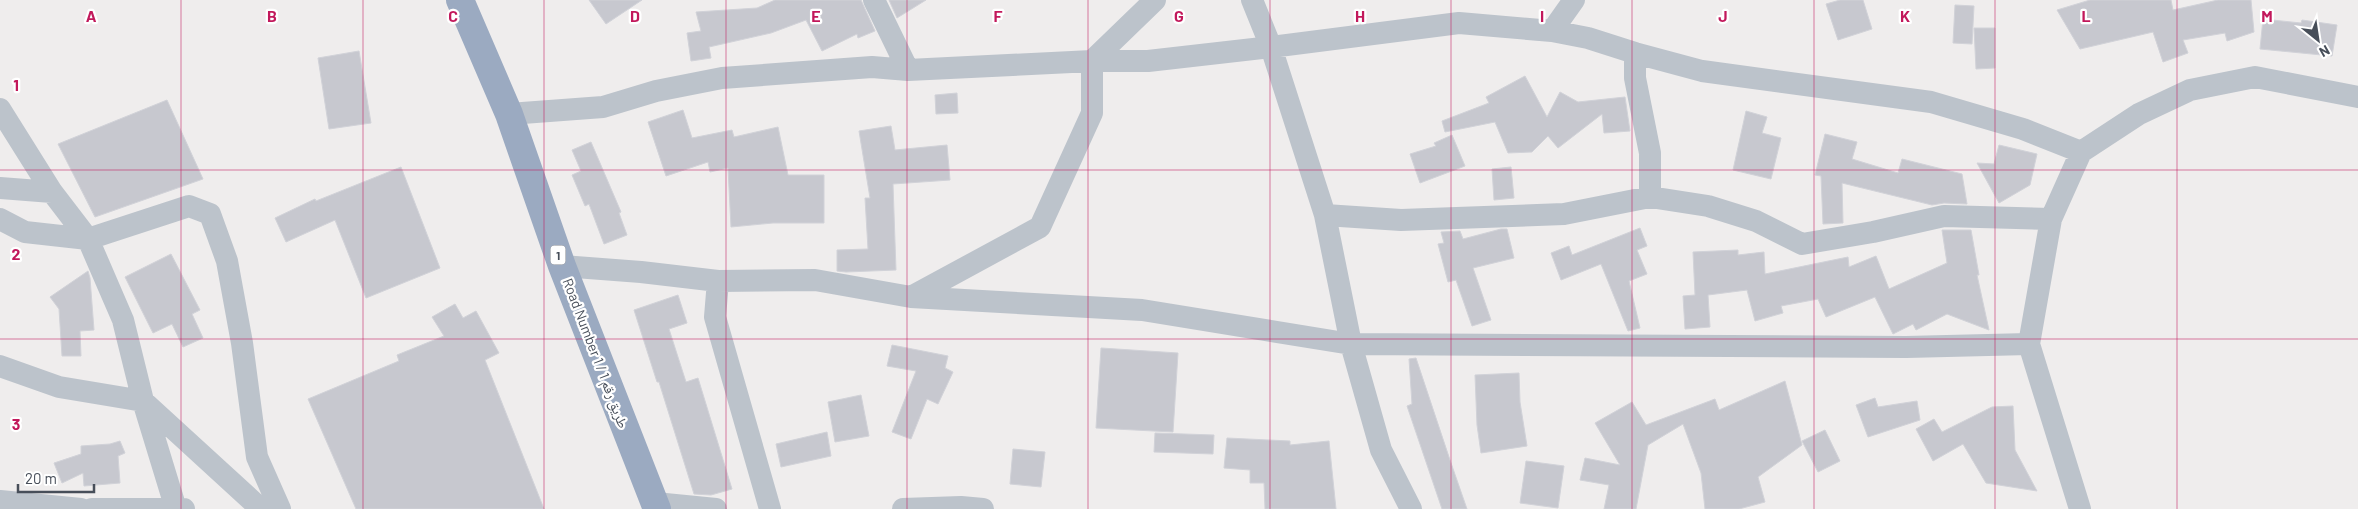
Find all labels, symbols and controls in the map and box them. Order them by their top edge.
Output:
text: A [86,6,97,25]
text: B [267,6,277,25]
text: C [448,6,458,25]
text: D [630,6,640,25]
text: E [811,6,821,25]
text: F [994,6,1003,25]
text: G [1174,6,1184,25]
text: H [1355,6,1365,25]
text: I [1540,6,1544,25]
text: J [1718,6,1728,25]
text: K [1900,6,1910,25]
text: L [2081,6,2091,25]
text: M [2261,6,2273,25]
north arrow [2293,15,2343,65]
text: N [2316,42,2333,61]
text: 1 [13,75,19,94]
text: 2 [12,244,21,263]
road number: 1 [550,246,566,264]
street label: Road Number 1 / طريق رقم 1 [558,276,632,431]
text: 3 [12,414,20,433]
scale bar [18,462,94,494]
text: 20 m [25,469,57,487]

